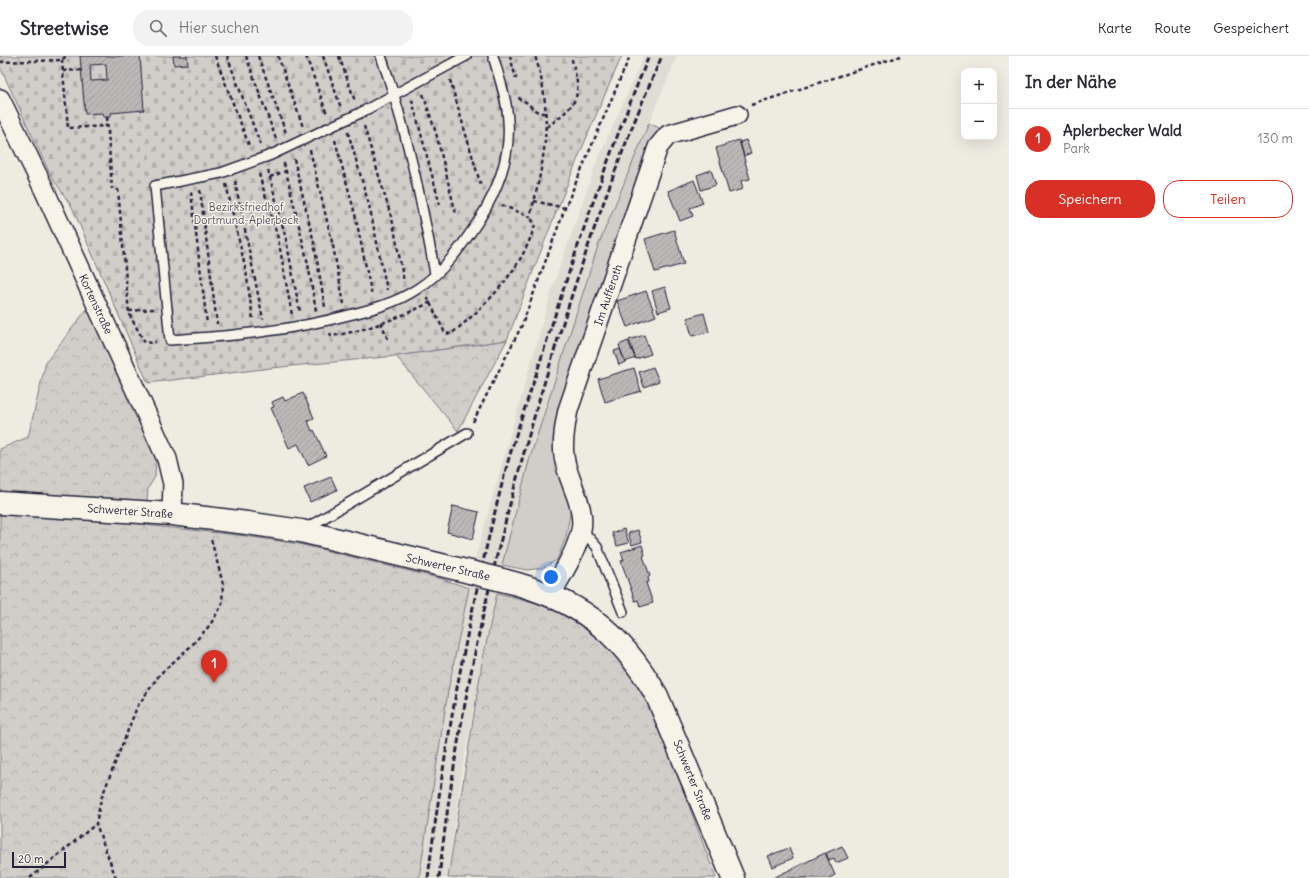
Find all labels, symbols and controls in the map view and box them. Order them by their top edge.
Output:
search box [133,10,413,46]
text: Streetwise [20,16,109,40]
icon: search [147,17,169,39]
text: Hier suchen [179,18,259,37]
text: Karte [1098,19,1132,37]
text: Route [1154,19,1191,37]
text: Gespeichert [1213,19,1289,37]
map controls [961,68,997,140]
button: + [961,68,997,104]
text: In der Nähe [1025,71,1117,93]
button: − [961,104,997,140]
text: Aplerbecker Wald [1063,121,1182,140]
text: 1 [1035,130,1041,147]
text: 130 m [1257,130,1293,147]
text: Park [1063,140,1090,157]
button: Speichern [1025,180,1155,218]
button: Teilen [1163,180,1293,218]
park label: Bezirksfriedhof Dortmund-Aplerbeck [193,200,299,227]
street label: Im Aufferoth [591,263,625,327]
street label: Kortenstraße [76,272,116,336]
street label: Schwerter Straße [87,501,173,521]
street label: Schwerter Straße [405,551,491,583]
your location [541,567,561,587]
pin: 1 [201,650,227,683]
street label: Schwerter Straße [670,738,716,822]
scale bar [12,850,66,869]
text: 20 m [18,852,44,866]

